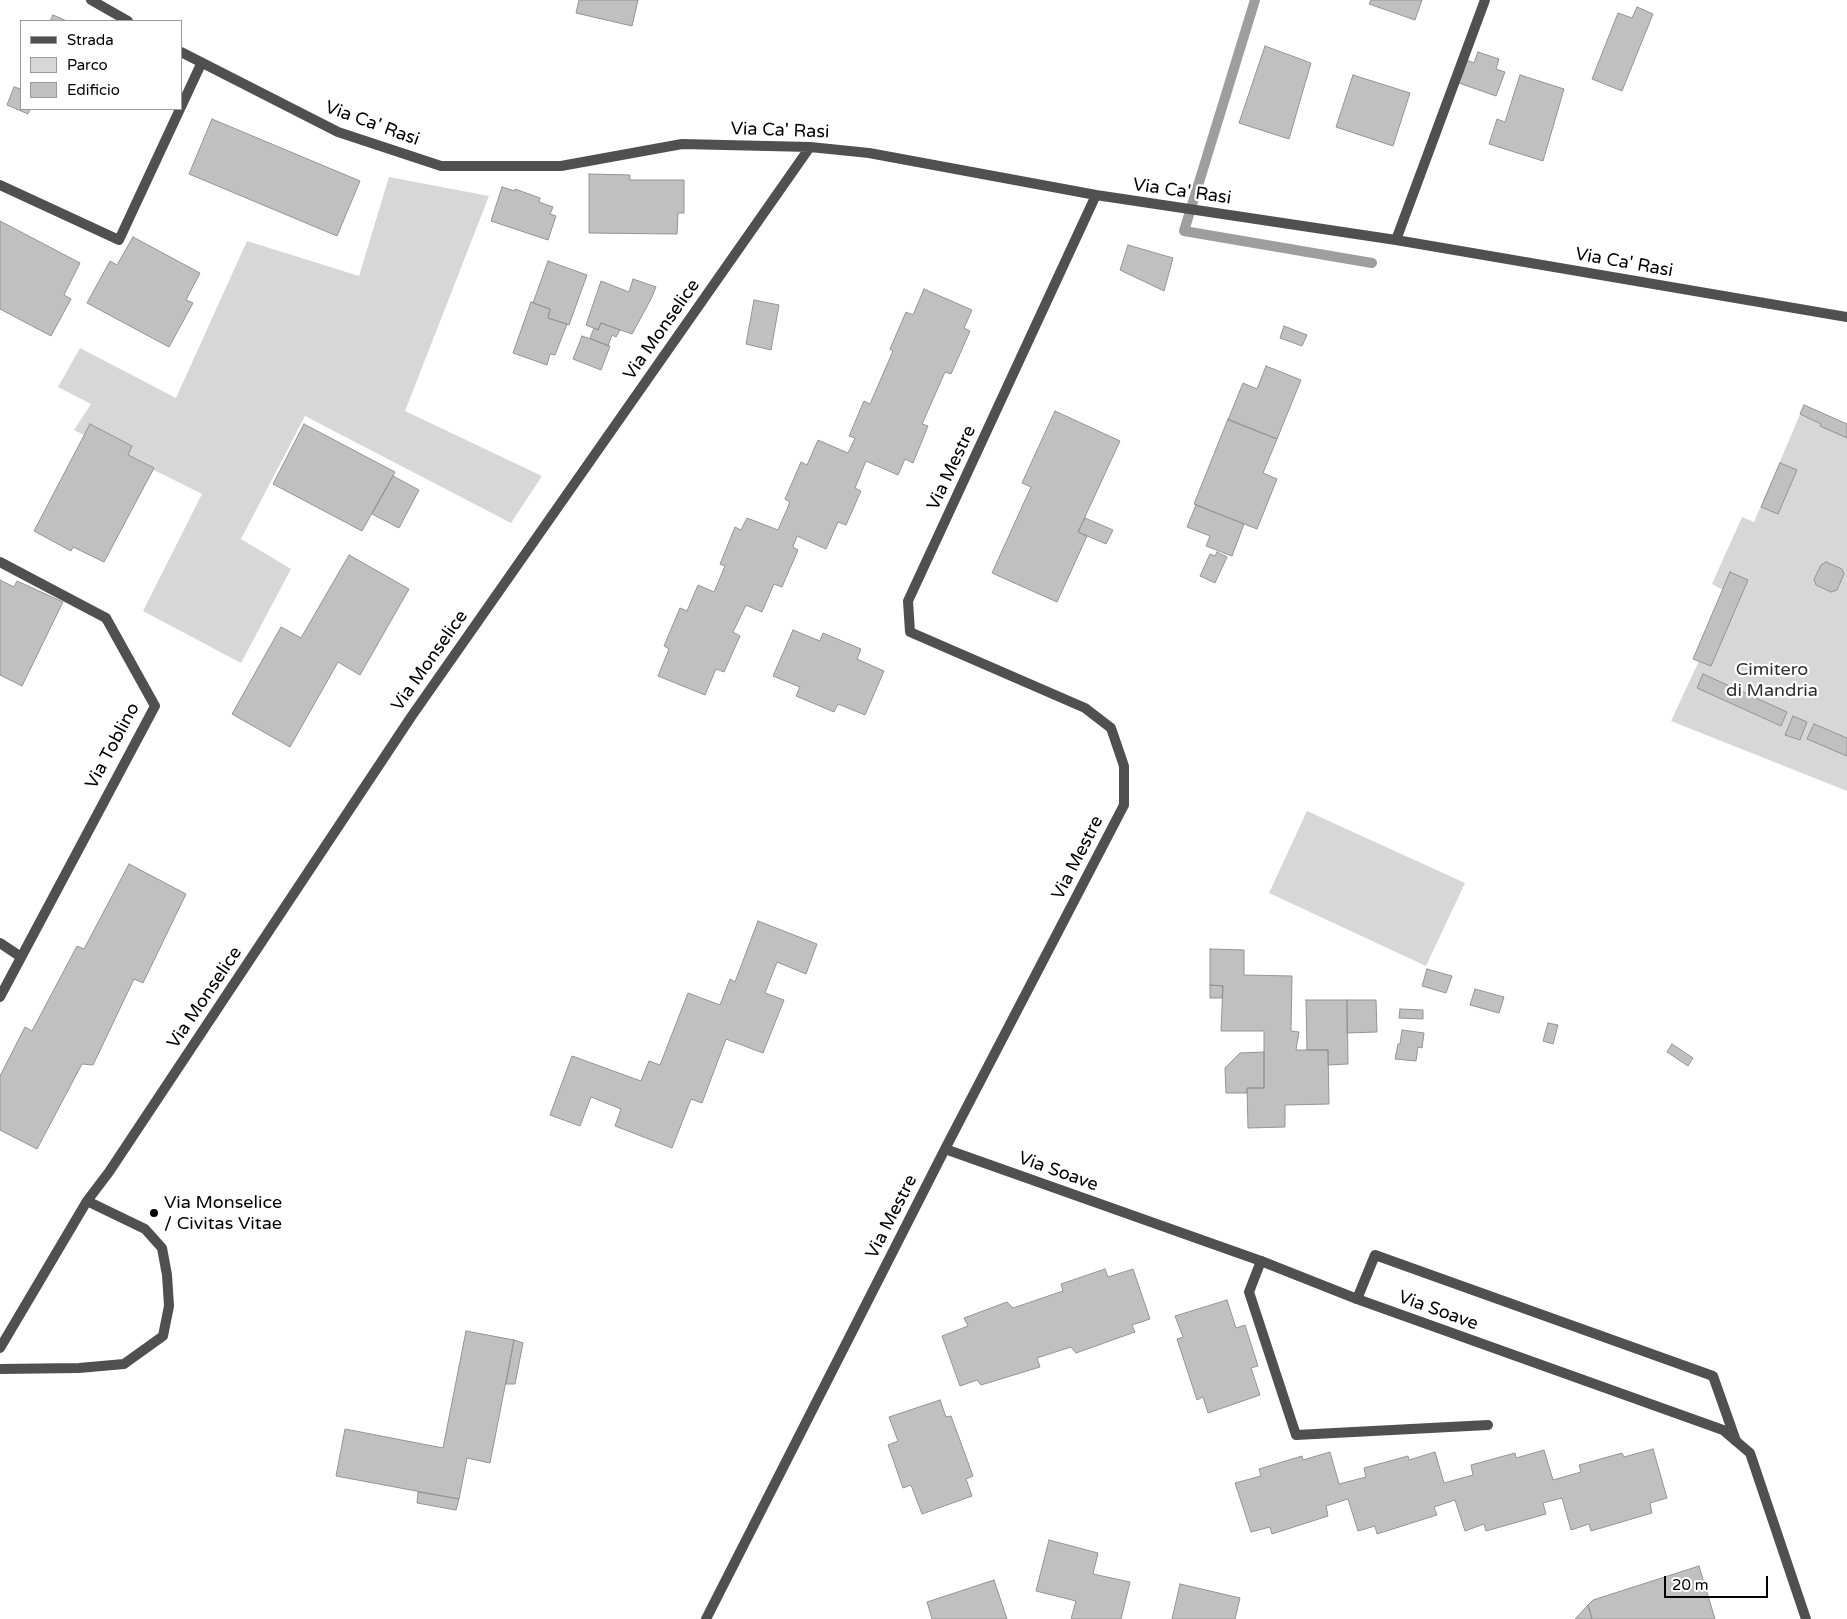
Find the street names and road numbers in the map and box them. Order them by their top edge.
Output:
street label: Via Ca' Rasi [322,97,422,151]
street label: Via Ca' Rasi [730,118,830,144]
street label: Via Ca' Rasi [1132,174,1232,210]
street label: Via Ca' Rasi [1573,244,1675,282]
street label: Via Monselice [619,275,705,385]
street label: Via Mestre [923,422,981,514]
street label: Via Monselice [387,606,473,716]
street label: Via Toblino [81,699,145,793]
street label: Via Mestre [1048,812,1108,904]
street label: Via Monselice [163,943,247,1053]
street label: Via Soave [1015,1148,1101,1196]
street label: Via Mestre [862,1171,922,1263]
street label: Via Soave [1395,1287,1481,1335]

